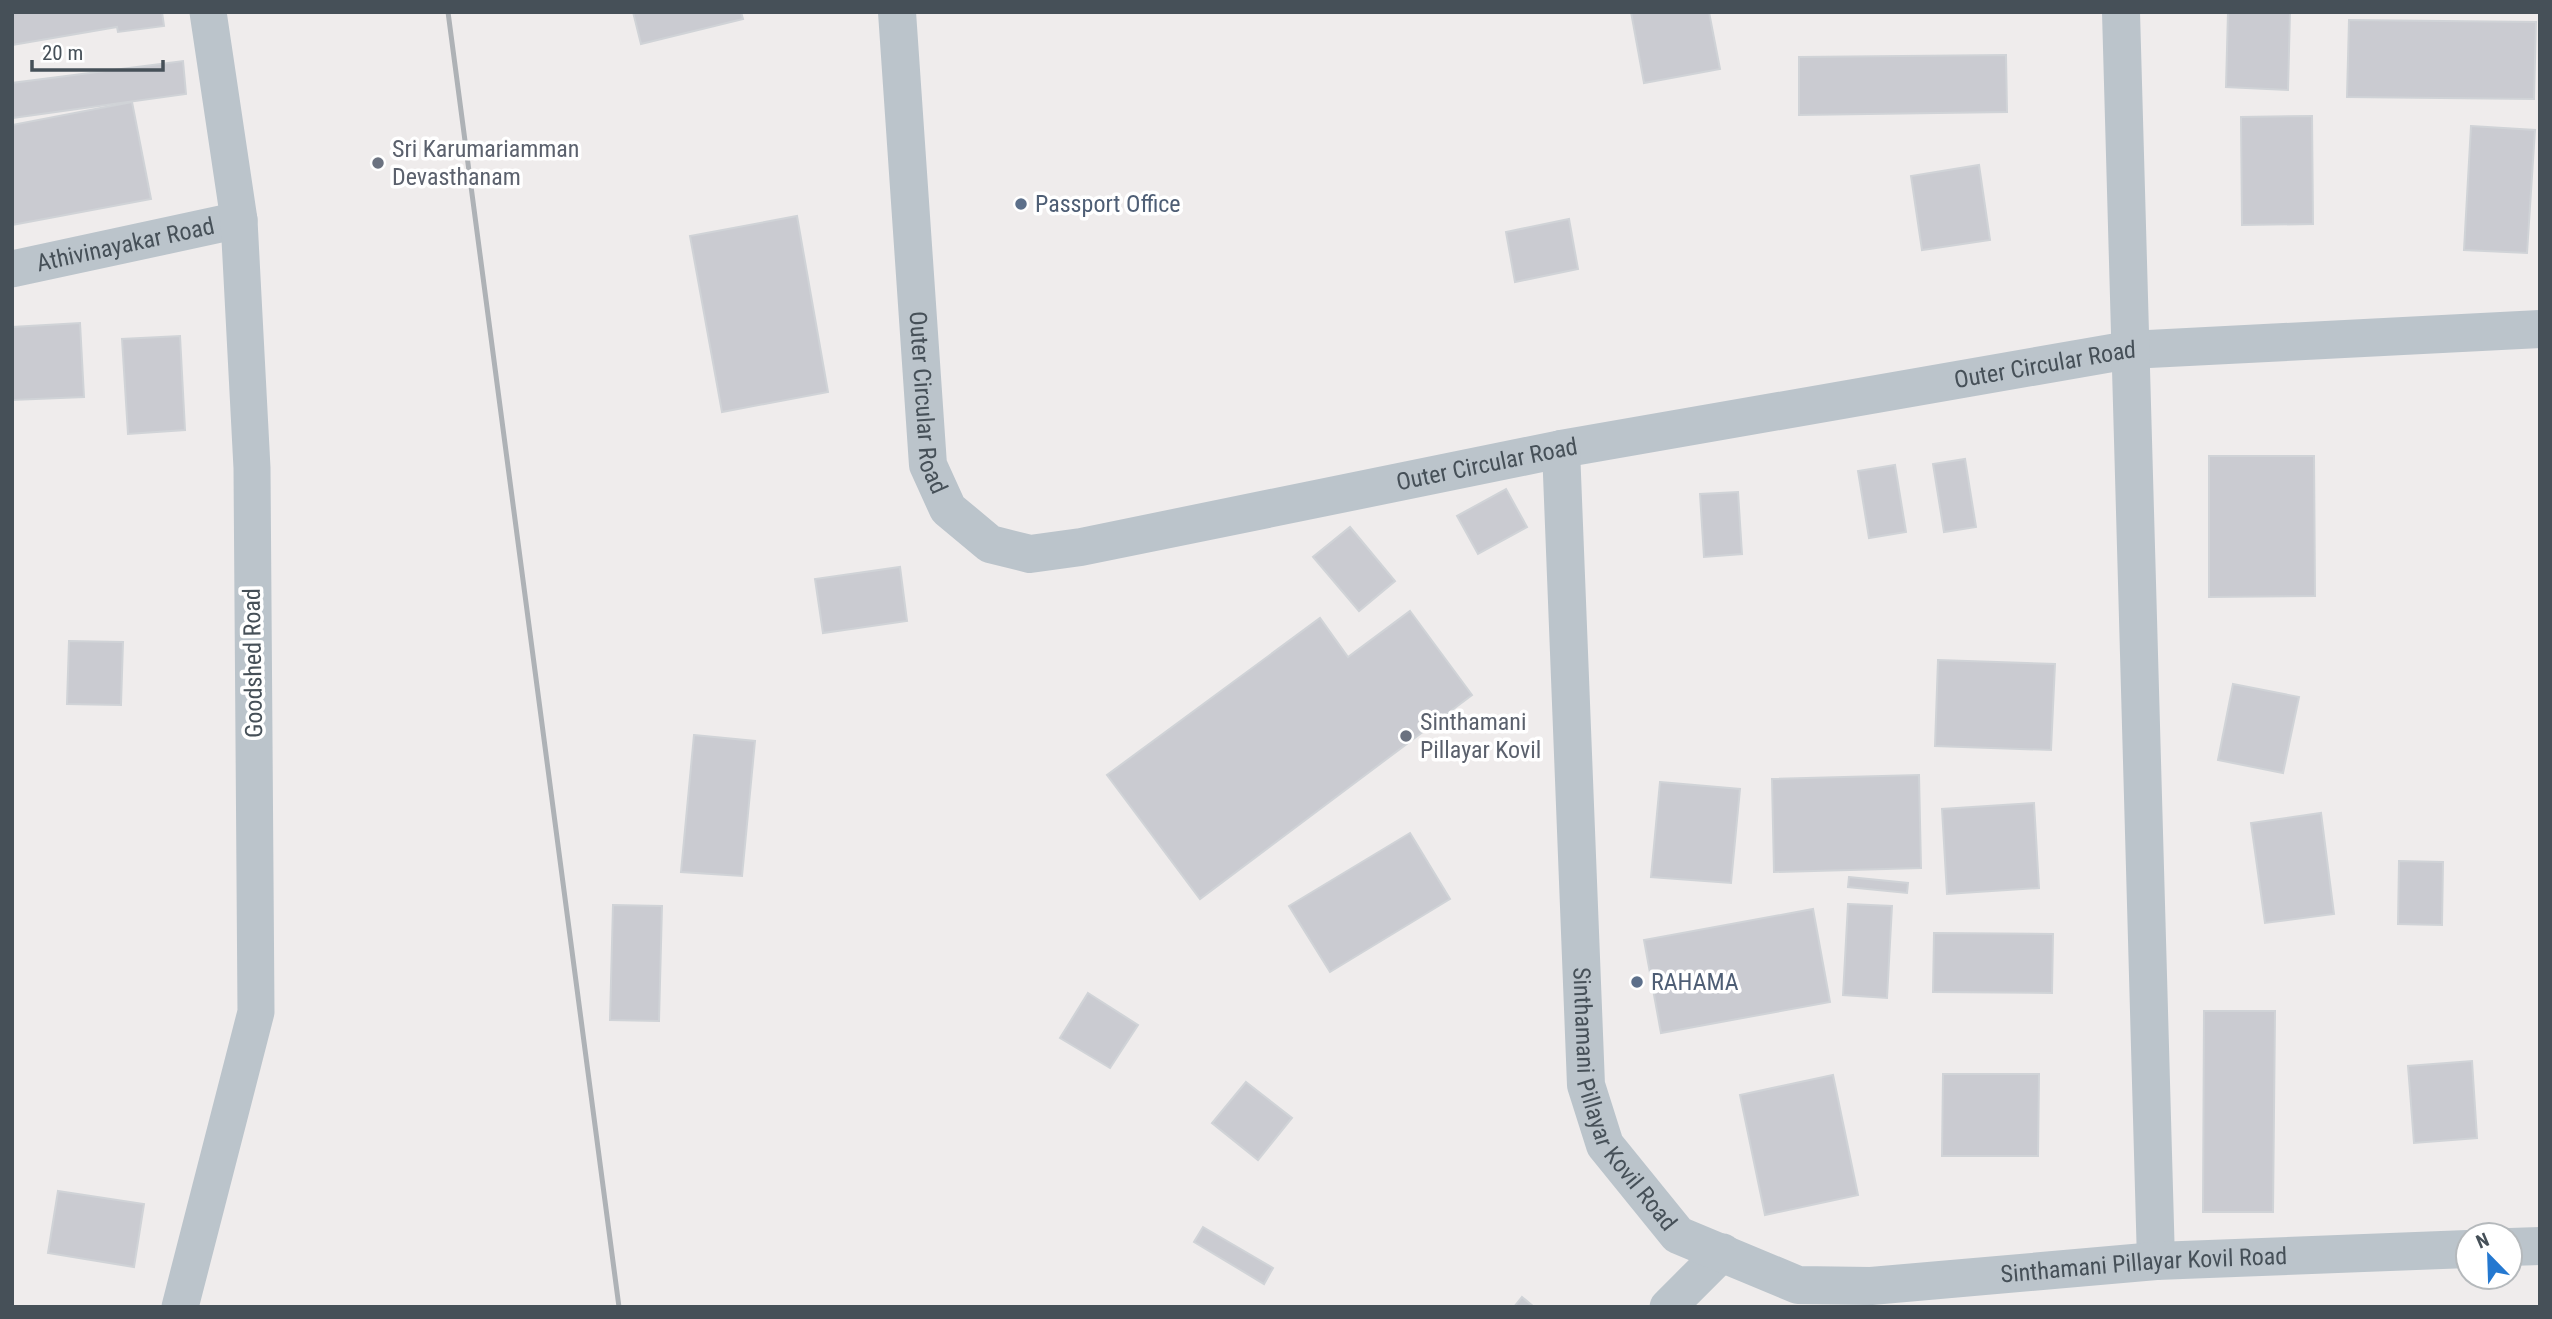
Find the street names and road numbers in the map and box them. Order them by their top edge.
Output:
street label: Athivinayakar Road [34,212,217,277]
street label: Outer Circular Road [904,310,953,498]
street label: Outer Circular Road [1952,336,2137,394]
street label: Outer Circular Road [1394,432,1580,496]
street label: Goodshed Road [238,588,268,738]
street label: Sinthamani Pillayar Kovil Road [1567,967,1683,1236]
street label: Sinthamani Pillayar Kovil Road [1999,1242,2288,1289]

